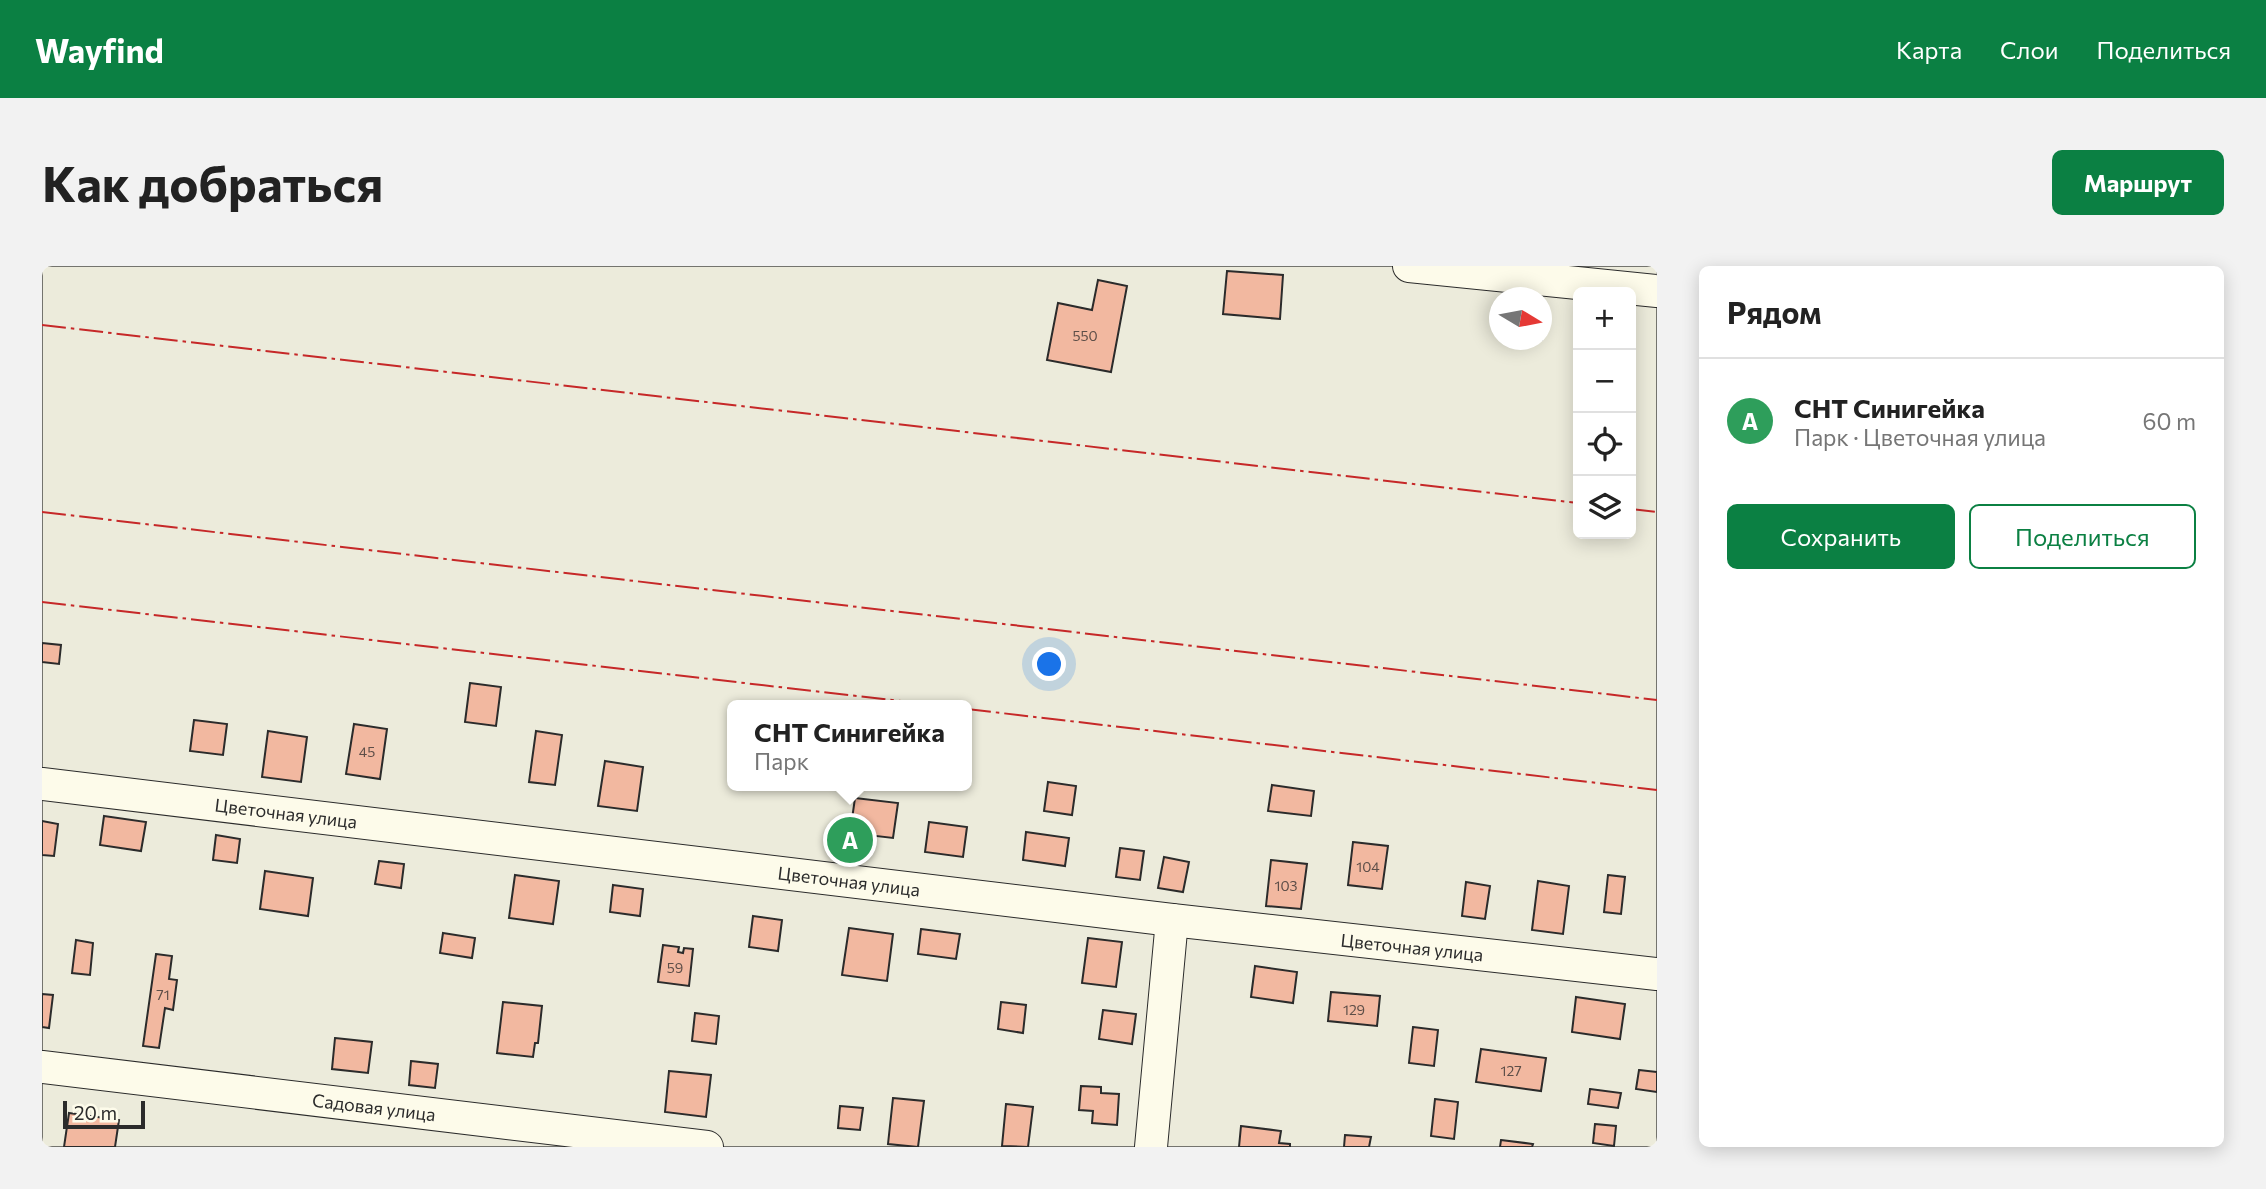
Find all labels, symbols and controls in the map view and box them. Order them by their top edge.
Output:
text: Wayfind [35,29,164,70]
text: Карта [1896,35,1962,64]
text: Слои [2000,35,2058,64]
text: Поделиться [2096,35,2231,64]
button: Маршрут [2052,150,2224,215]
text: Как добраться [42,152,383,212]
north arrow [1489,287,1552,350]
map controls [1573,287,1636,539]
button: + [1573,287,1636,350]
text: Рядом [1727,293,1821,330]
house number: 550 [1072,327,1098,344]
button: − [1573,350,1636,413]
text: СНТ Синигейка [1794,392,1985,423]
text: A [1742,407,1758,435]
text: 60 m [2143,407,2196,435]
button: locate [1573,413,1636,476]
text: Парк · Цветочная улица [1794,423,2046,451]
button: layers [1573,476,1636,539]
button: Сохранить [1727,504,1955,569]
button: Поделиться [1969,504,2196,569]
your location [1032,647,1066,681]
popup [727,700,972,791]
text: СНТ Синигейка [754,716,945,747]
house number: 45 [359,743,375,760]
text: Парк [754,747,809,775]
street label: Цветочная улица [214,793,358,833]
pin: A [827,814,873,866]
house number: 104 [1356,858,1380,875]
street label: Цветочная улица [777,861,921,901]
house number: 103 [1274,877,1298,894]
street label: Цветочная улица [1340,929,1484,965]
house number: 59 [667,959,683,976]
house number: 71 [156,986,170,1003]
house number: 129 [1343,1001,1365,1018]
house number: 127 [1500,1062,1522,1079]
street label: Садовая улица [311,1089,437,1125]
scale bar [63,1098,145,1130]
text: 20 m [74,1101,117,1124]

